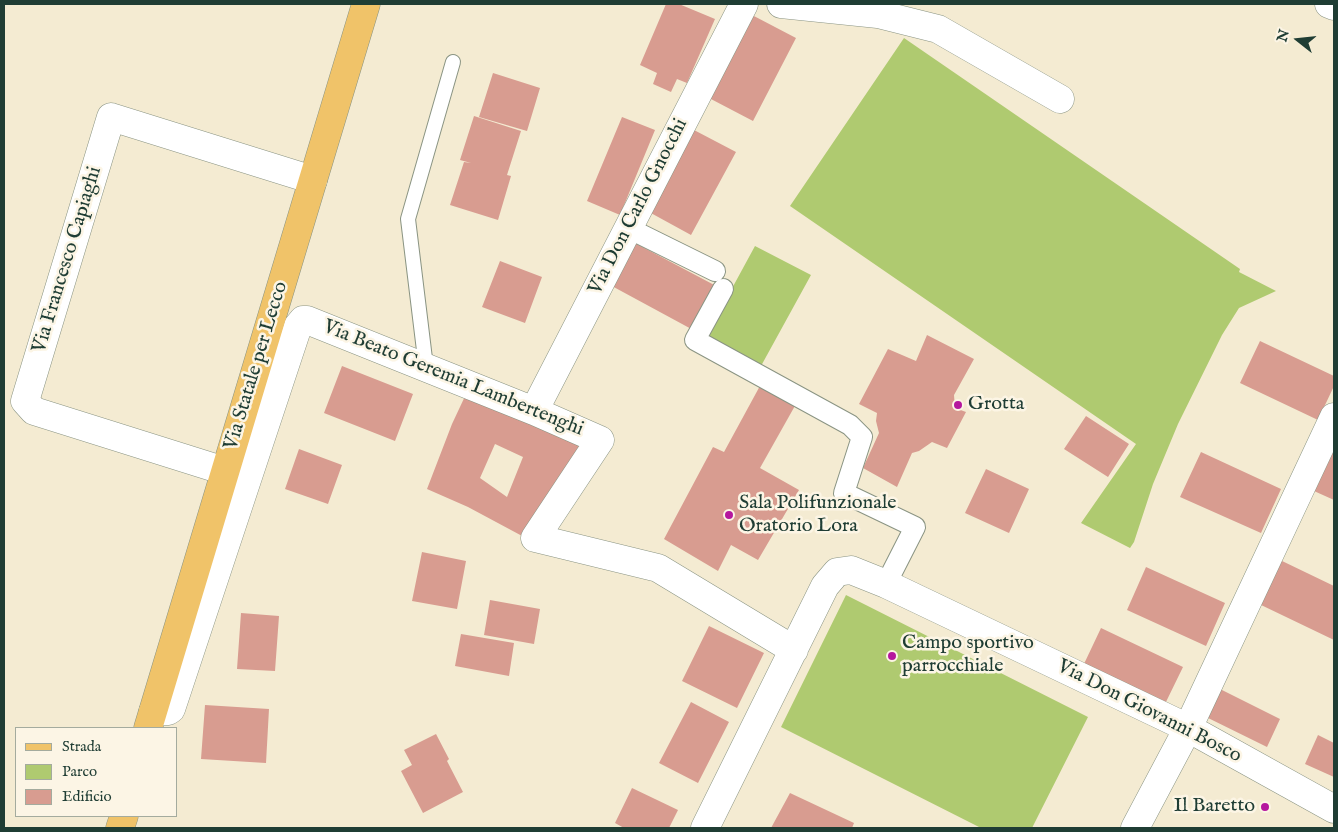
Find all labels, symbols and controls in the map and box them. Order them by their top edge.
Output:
north arrow [1273,15,1323,65]
text: N [1273,28,1294,44]
street label: Via Don Carlo Gnocchi [584,115,694,299]
street label: Via Francesco Capiaghi [28,164,108,356]
street label: Via Statale per Lecco [220,279,294,453]
street label: Via Beato Geremia Lambertenghi [319,316,587,442]
place label: Grotta [968,393,1024,417]
marker: Grotta [952,399,964,411]
place label: Sala Polifunzionale Oratorio Lora [739,492,896,539]
marker: Sala Polifunzionale Oratorio Lora [723,509,735,521]
place label: Campo sportivo parrocchiale [902,632,1034,679]
marker: Campo sportivo parrocchiale [886,650,898,662]
street label: Via Don Giovanni Bosco [1053,655,1245,769]
legend [15,727,178,817]
text: Strada [62,737,101,756]
text: Parco [62,762,97,781]
text: Edificio [62,787,112,806]
place label: Il Baretto [1174,795,1255,819]
marker: Il Baretto [1259,801,1271,813]

